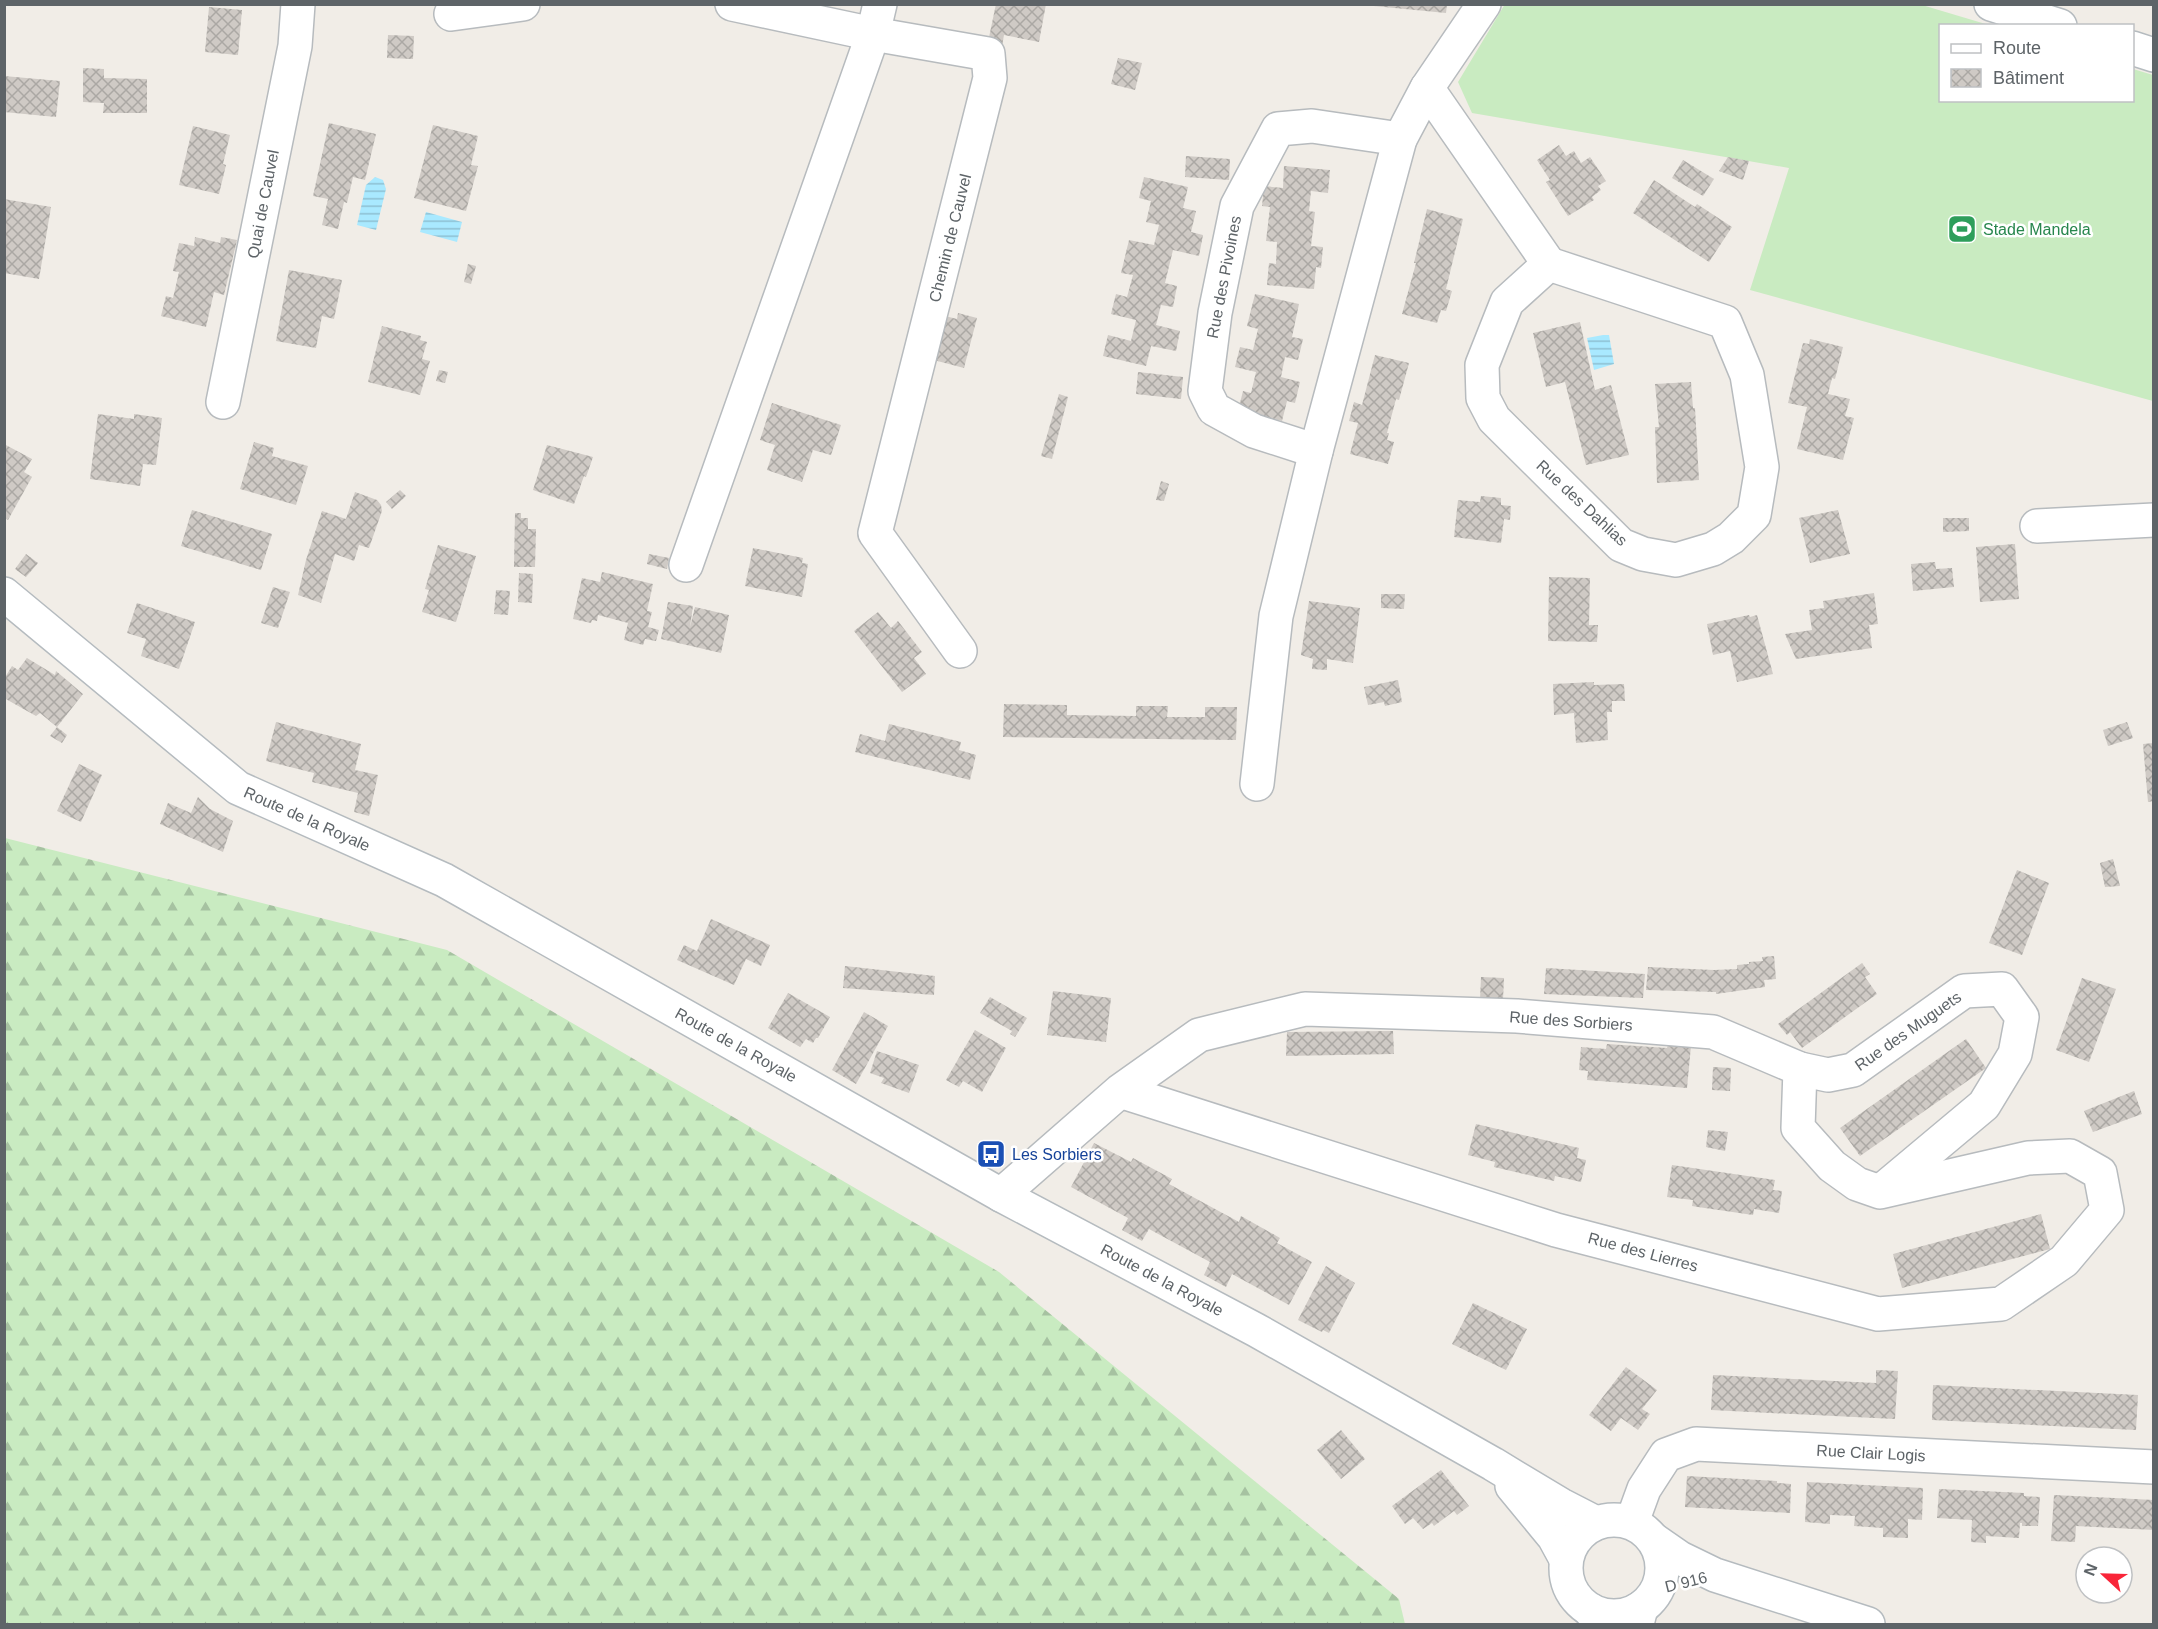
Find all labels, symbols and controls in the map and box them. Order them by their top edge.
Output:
legend [1939,24,2134,102]
text: Route [1993,38,2041,58]
text: Bâtiment [1993,68,2064,88]
street label: Quai de Cauvel [244,148,282,260]
street label: Chemin de Cauvel [926,172,974,304]
sports icon: Stade Mandela [1946,213,1978,245]
street label: Rue des Pivoines [1204,214,1244,340]
place label: Stade Mandela [1983,221,2091,238]
street label: Rue des Dahlias [1533,457,1631,549]
street label: Route de la Royale [241,784,373,854]
street label: Rue des Muguets [1852,988,1964,1074]
street label: Route de la Royale [672,1005,800,1085]
street label: Rue des Sorbiers [1509,1008,1633,1034]
bus stop icon: Les Sorbiers [975,1138,1007,1170]
place label: Les Sorbiers [1012,1146,1102,1163]
street label: Rue des Lierres [1586,1229,1700,1275]
street label: Route de la Royale [1098,1241,1226,1319]
street label: Rue Clair Logis [1816,1442,1926,1464]
north arrow [2074,1545,2134,1605]
text: N [2081,1561,2101,1578]
street label: D 916 [1663,1569,1709,1595]

